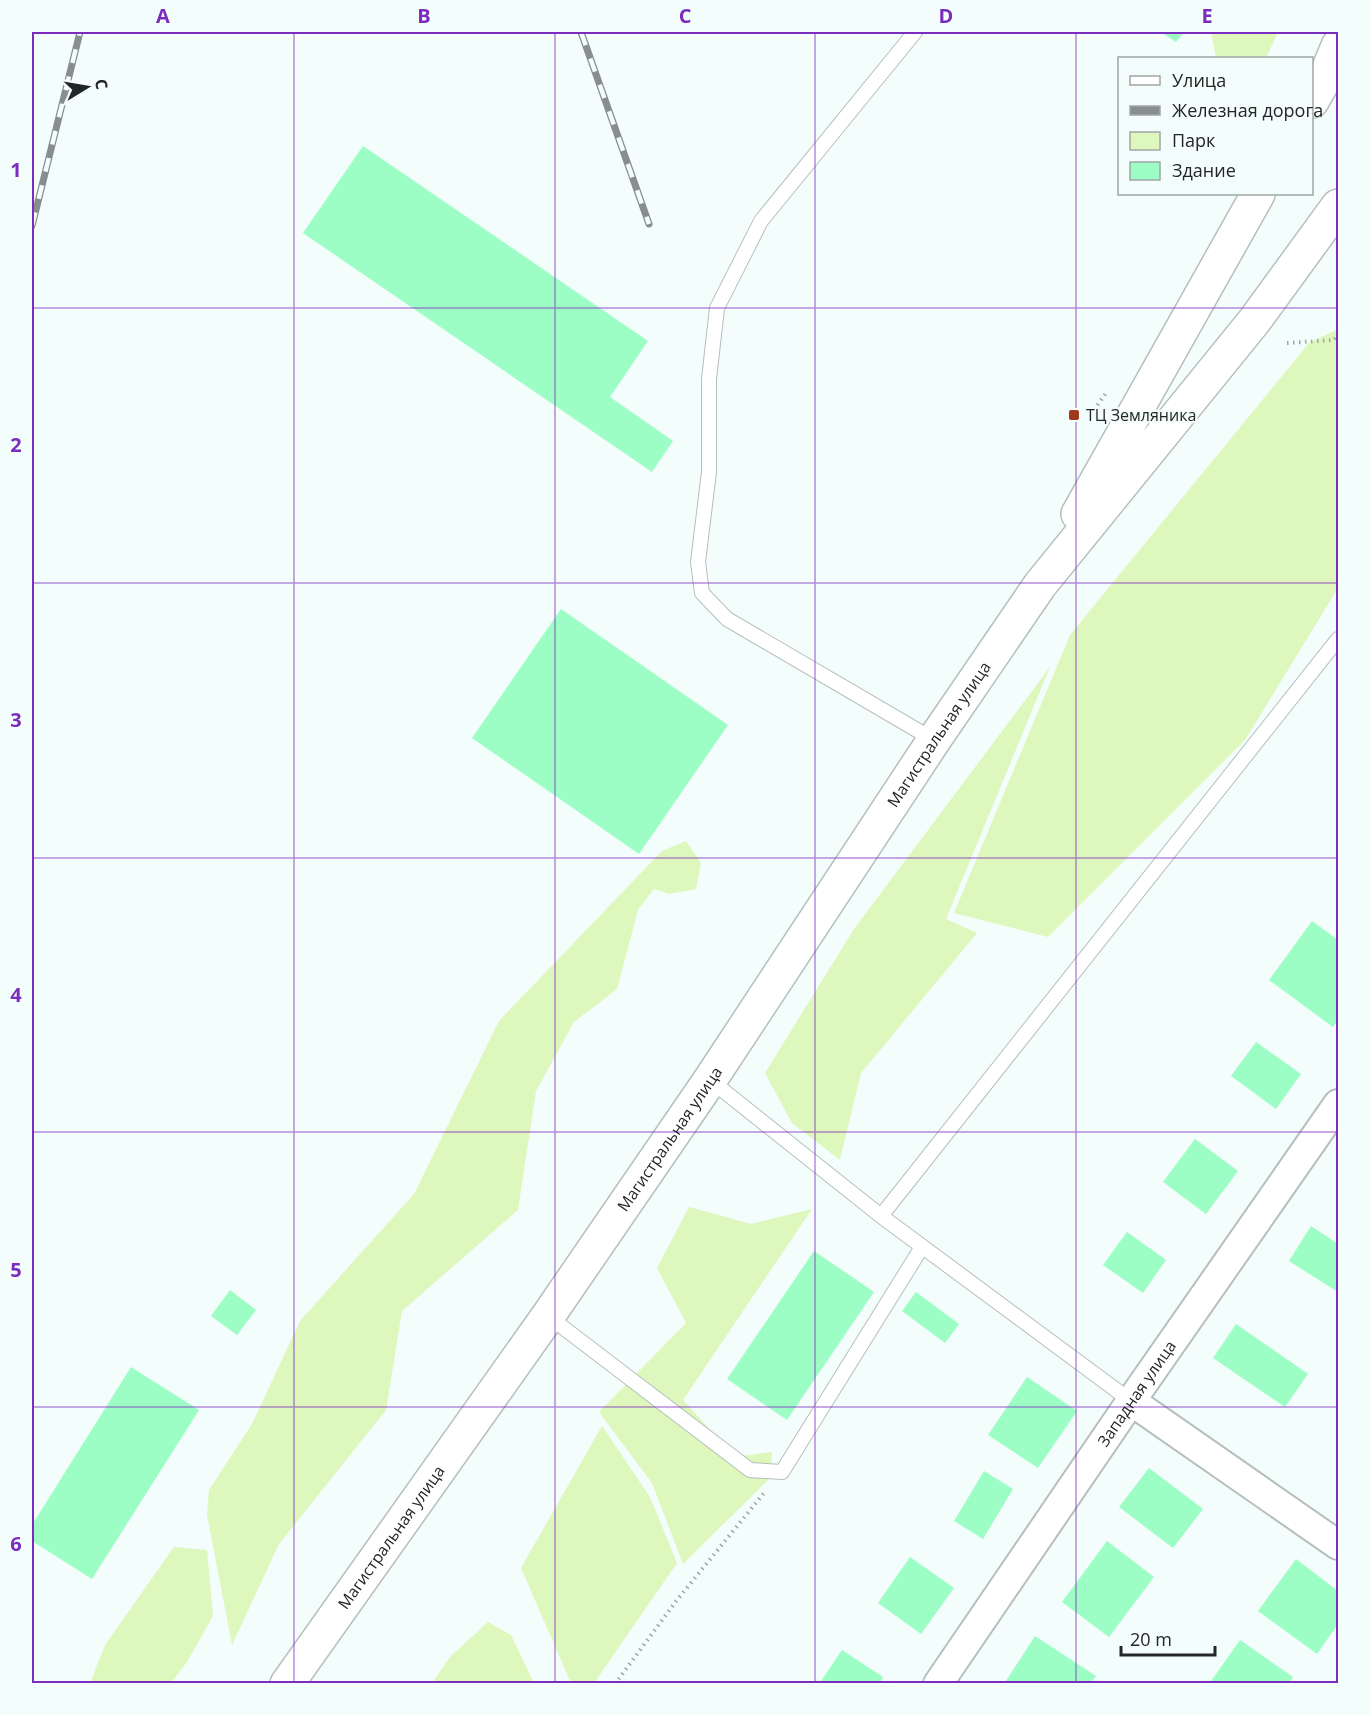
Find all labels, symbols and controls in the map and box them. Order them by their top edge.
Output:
text: A [156,2,170,29]
text: B [417,2,431,29]
text: C [679,2,692,29]
text: D [939,2,953,29]
text: E [1201,2,1213,29]
north arrow [57,57,117,117]
legend [1118,57,1313,195]
text: Улица [1172,68,1226,92]
text: С [90,77,113,91]
text: Железная дорога [1172,98,1323,122]
text: Парк [1172,128,1216,152]
text: 1 [10,156,22,183]
text: Здание [1172,158,1236,182]
place label: ТЦ Земляника [1086,404,1196,426]
marker: ТЦ Земляника [1067,408,1081,422]
text: 2 [10,431,22,458]
street label: Магистральная улица [882,657,996,811]
text: 3 [10,706,22,733]
text: 4 [10,981,22,1008]
street label: Магистральная улица [612,1062,727,1216]
text: 5 [10,1256,22,1283]
street label: Западная улица [1092,1336,1181,1451]
street label: Магистральная улица [333,1461,450,1613]
text: 6 [10,1530,22,1557]
scale bar [1121,1619,1216,1657]
text: 20 m [1130,1627,1172,1651]

